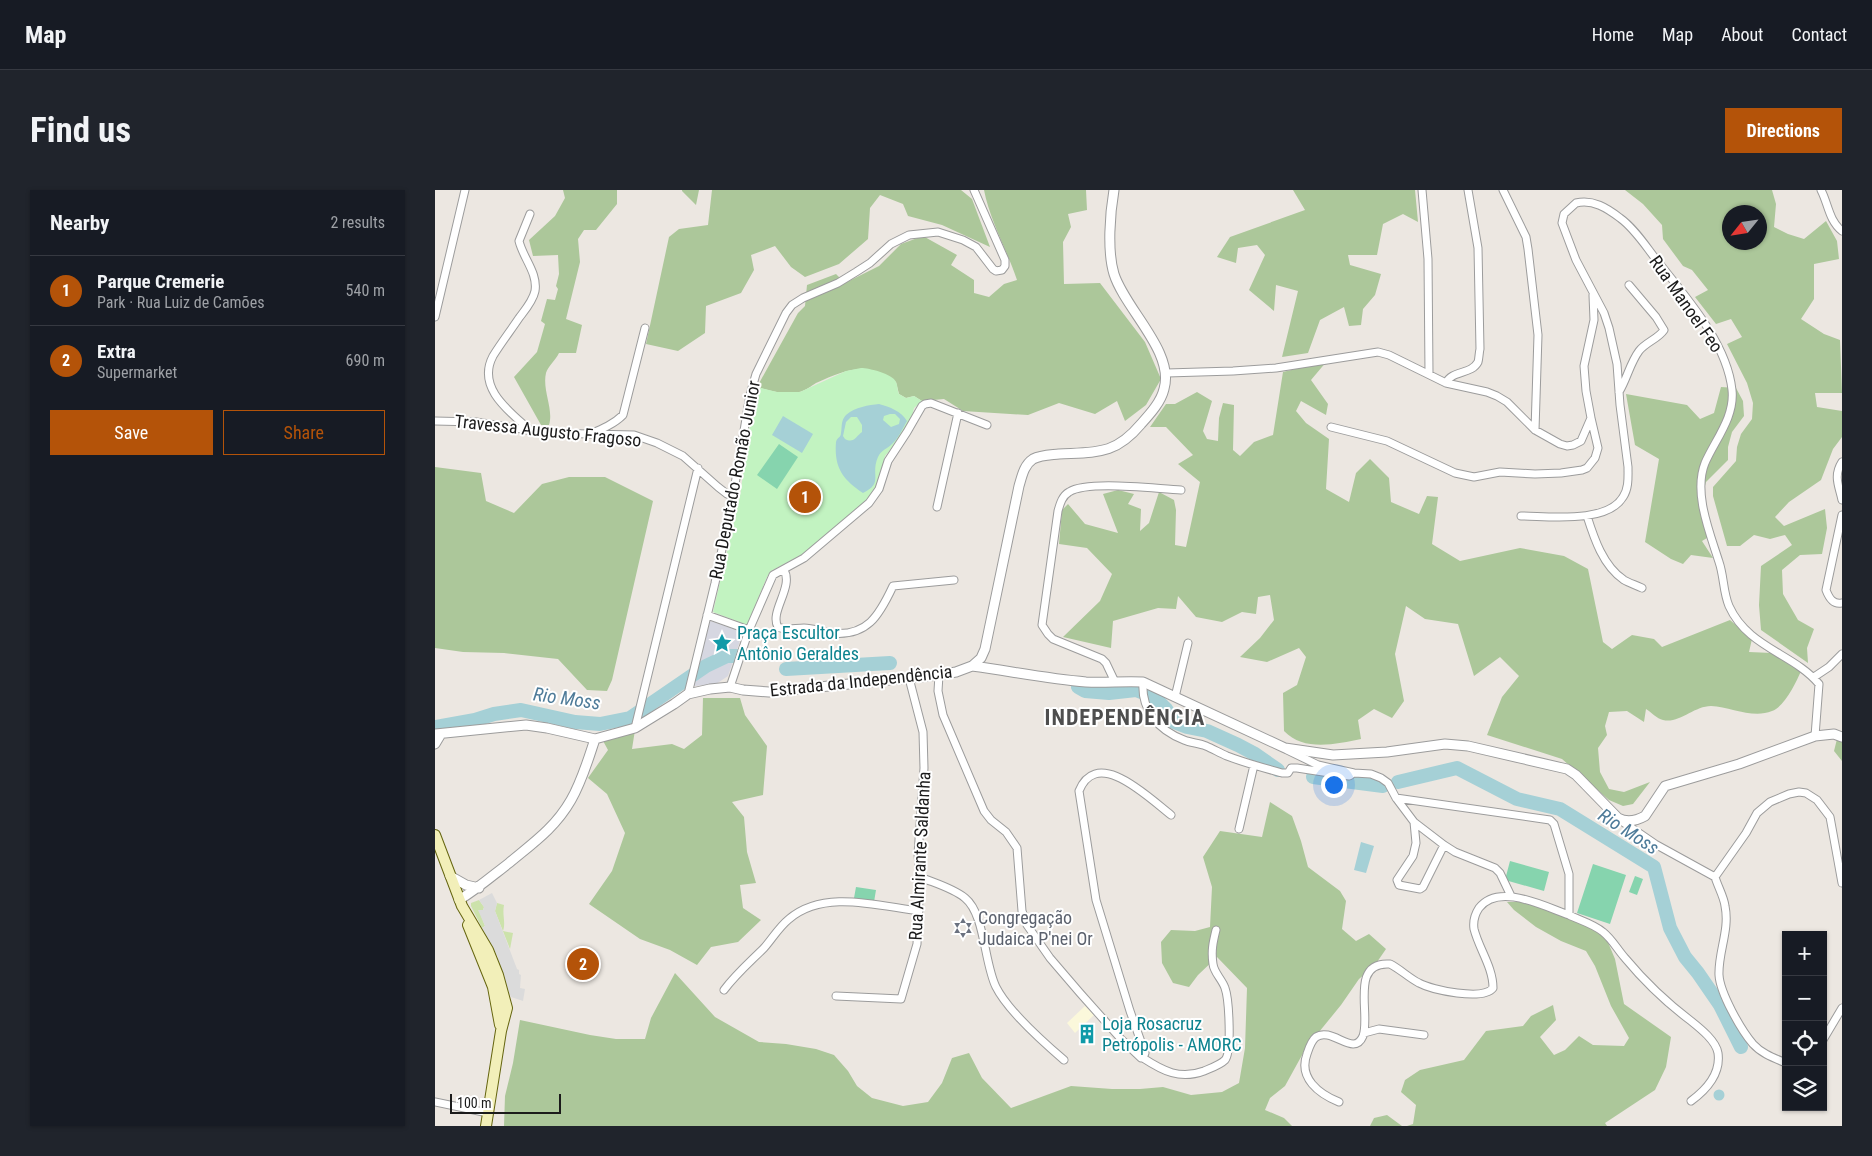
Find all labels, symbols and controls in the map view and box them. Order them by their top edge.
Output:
text: Map [25,21,66,49]
text: Home [1592,24,1634,45]
text: Map [1662,24,1693,45]
text: About [1721,24,1763,45]
text: Contact [1791,24,1847,45]
button: Directions [1725,108,1842,153]
text: Find us [30,110,131,151]
north arrow [1722,205,1767,250]
text: Nearby [50,211,109,235]
text: 2 results [330,213,385,232]
street label: Rua Manoel Feo [1645,251,1728,356]
text: Parque Cremerie [97,270,224,293]
text: 1 [62,281,70,300]
text: 540 m [346,281,385,300]
text: Park · Rua Luiz de Camões [97,293,264,312]
text: Extra [97,340,136,363]
text: 2 [62,351,70,370]
text: 690 m [346,351,385,370]
text: Supermarket [97,363,177,382]
street label: Rua Deputado Romão Junior [705,378,764,581]
button: Save [50,410,213,455]
button: Share [223,410,385,455]
street label: Travessa Augusto Fragoso [453,410,643,451]
pin: 1 [789,478,821,516]
place label: Praça Escultor Antônio Geraldes [737,622,859,664]
place icon: Praça Escultor Antônio Geraldes [711,632,733,654]
street label: Estrada da Independência [769,660,953,701]
water label: Rio Moss [532,682,602,715]
district label: INDEPENDÊNCIA [1045,705,1205,730]
street label: Rua Almirante Saldanha [905,771,934,941]
your location [1321,772,1347,798]
water label: Rio Moss [1594,803,1663,859]
place label: Congregação Judaica P'nei Or [978,907,1093,949]
synagogue icon: Congregação Judaica P'nei Or [952,917,974,939]
map controls [1782,931,1827,1111]
button: + [1782,931,1827,976]
pin: 2 [567,945,599,983]
button: − [1782,976,1827,1021]
place label: Loja Rosacruz Petrópolis - AMORC [1102,1013,1242,1055]
button: locate [1782,1021,1827,1066]
building icon: Loja Rosacruz Petrópolis - AMORC [1076,1023,1098,1045]
button: layers [1782,1066,1827,1111]
scale bar [450,1091,561,1114]
text: 100 m [457,1095,492,1111]

